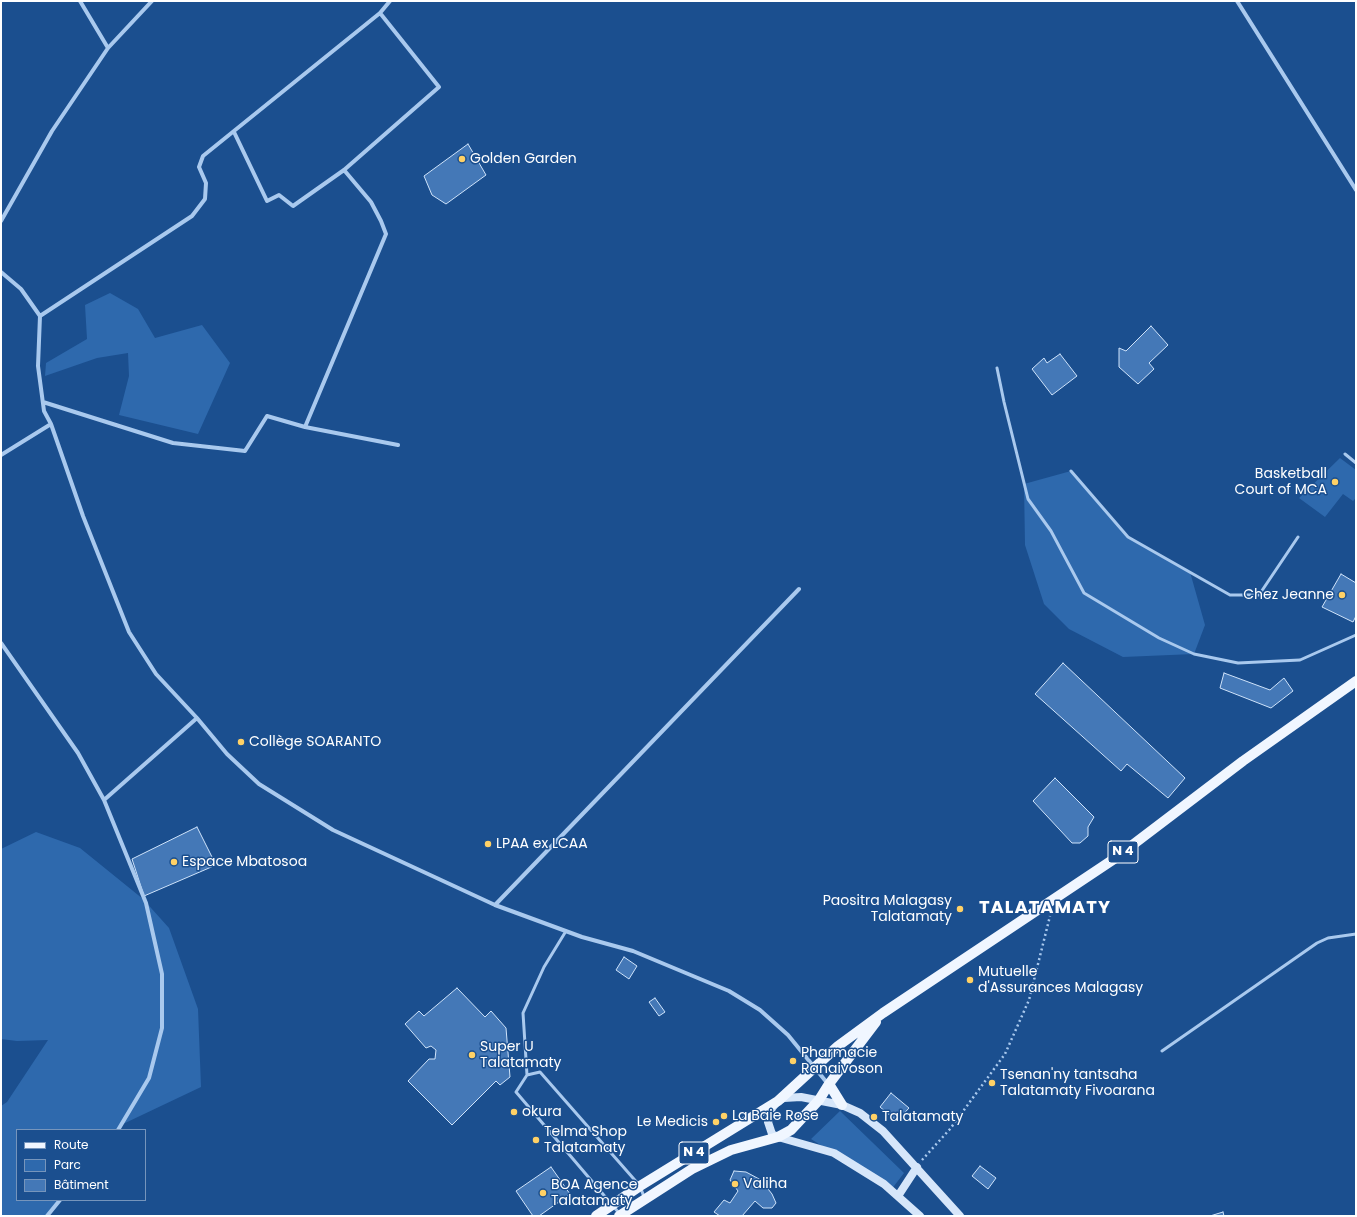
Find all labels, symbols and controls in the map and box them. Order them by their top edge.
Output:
place label: Golden Garden [470,151,577,167]
marker: Golden Garden [457,154,467,164]
place label: Basketball Court of MCA [1235,466,1327,498]
marker: Basketball Court of MCA [1330,477,1340,487]
place label: Chez Jeanne [1243,587,1334,603]
marker: Chez Jeanne [1337,590,1347,600]
place label: Collège SOARANTO [249,734,381,750]
marker: Collège SOARANTO [236,737,246,747]
place label: LPAA ex LCAA [496,836,588,852]
marker: LPAA ex LCAA [483,839,493,849]
road number: N 4 [1108,841,1138,863]
place label: Espace Mbatosoa [182,854,307,870]
marker: Espace Mbatosoa [169,857,179,867]
place label: Paositra Malagasy Talatamaty [823,893,952,926]
district label: TALATAMATY [979,897,1111,919]
marker: Paositra Malagasy Talatamaty [955,904,965,914]
place label: Mutuelle d'Assurances Malagasy [978,964,1143,996]
marker: Mutuelle d'Assurances Malagasy [965,975,975,985]
place label: Super U Talatamaty [480,1039,561,1072]
place label: Pharmacie Ranaivoson [801,1045,883,1078]
marker: Super U Talatamaty [467,1050,477,1060]
marker: Pharmacie Ranaivoson [788,1056,798,1066]
place label: Tsenan'ny tantsaha Talatamaty Fivoarana [1000,1067,1155,1100]
marker: Tsenan'ny tantsaha Talatamaty Fivoarana [987,1078,997,1088]
place label: okura [522,1104,562,1120]
marker: okura [509,1107,519,1117]
place label: La Baie Rose [732,1108,819,1124]
place label: Talatamaty [882,1109,963,1125]
marker: La Baie Rose [719,1111,729,1121]
marker: Talatamaty [869,1112,879,1122]
place label: Le Medicis [637,1114,708,1130]
marker: Le Medicis [711,1117,721,1127]
place label: Telma Shop Talatamaty [544,1124,627,1156]
legend [16,1129,146,1201]
marker: Telma Shop Talatamaty [531,1135,541,1145]
text: Route [54,1136,88,1153]
road number: N 4 [679,1142,709,1164]
text: Parc [54,1156,81,1173]
text: Bâtiment [54,1176,109,1193]
place label: Valiha [743,1176,787,1192]
place label: BOA Agence Talatamaty [551,1177,637,1210]
marker: Valiha [730,1179,740,1189]
marker: BOA Agence Talatamaty [538,1188,548,1198]

